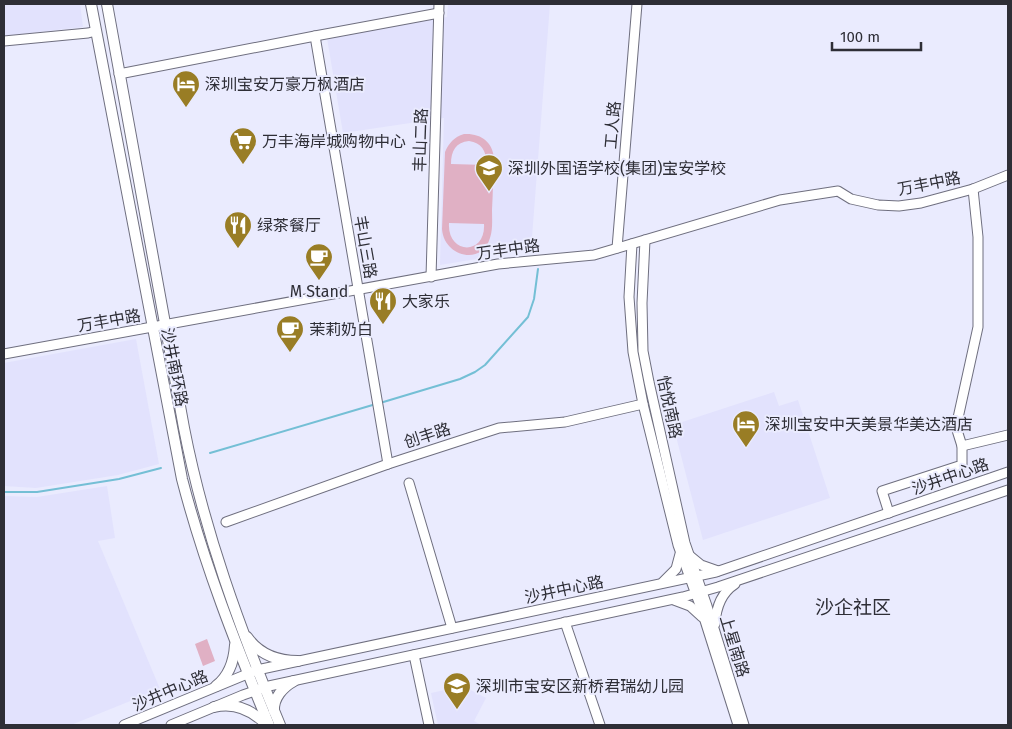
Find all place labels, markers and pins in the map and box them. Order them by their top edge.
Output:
hotel icon: 深圳宝安万豪万枫酒店 [171,69,201,108]
place label: 深圳宝安万豪万枫酒店 [205,75,365,94]
supermarket icon: 万丰海岸城购物中心 [228,126,258,165]
place label: 万丰海岸城购物中心 [262,132,406,151]
school or university icon: 深圳外国语学校(集团)宝安学校 [474,153,504,192]
place label: 深圳外国语学校(集团)宝安学校 [508,159,726,178]
restaurant icon: 绿茶餐厅 [223,210,253,249]
place label: 绿茶餐厅 [257,216,321,235]
cafe icon: M Stand [304,242,334,281]
place label: M Stand [290,282,348,301]
restaurant icon: 大家乐 [368,286,398,325]
place label: 大家乐 [402,292,450,311]
cafe icon: 茉莉奶白 [275,314,305,353]
place label: 茉莉奶白 [309,320,373,339]
hotel icon: 深圳宝安中天美景华美达酒店 [731,409,761,448]
place label: 深圳宝安中天美景华美达酒店 [765,415,973,434]
school or university icon: 深圳市宝安区新桥君瑞幼儿园 [442,671,472,710]
place label: 深圳市宝安区新桥君瑞幼儿园 [476,677,684,696]

